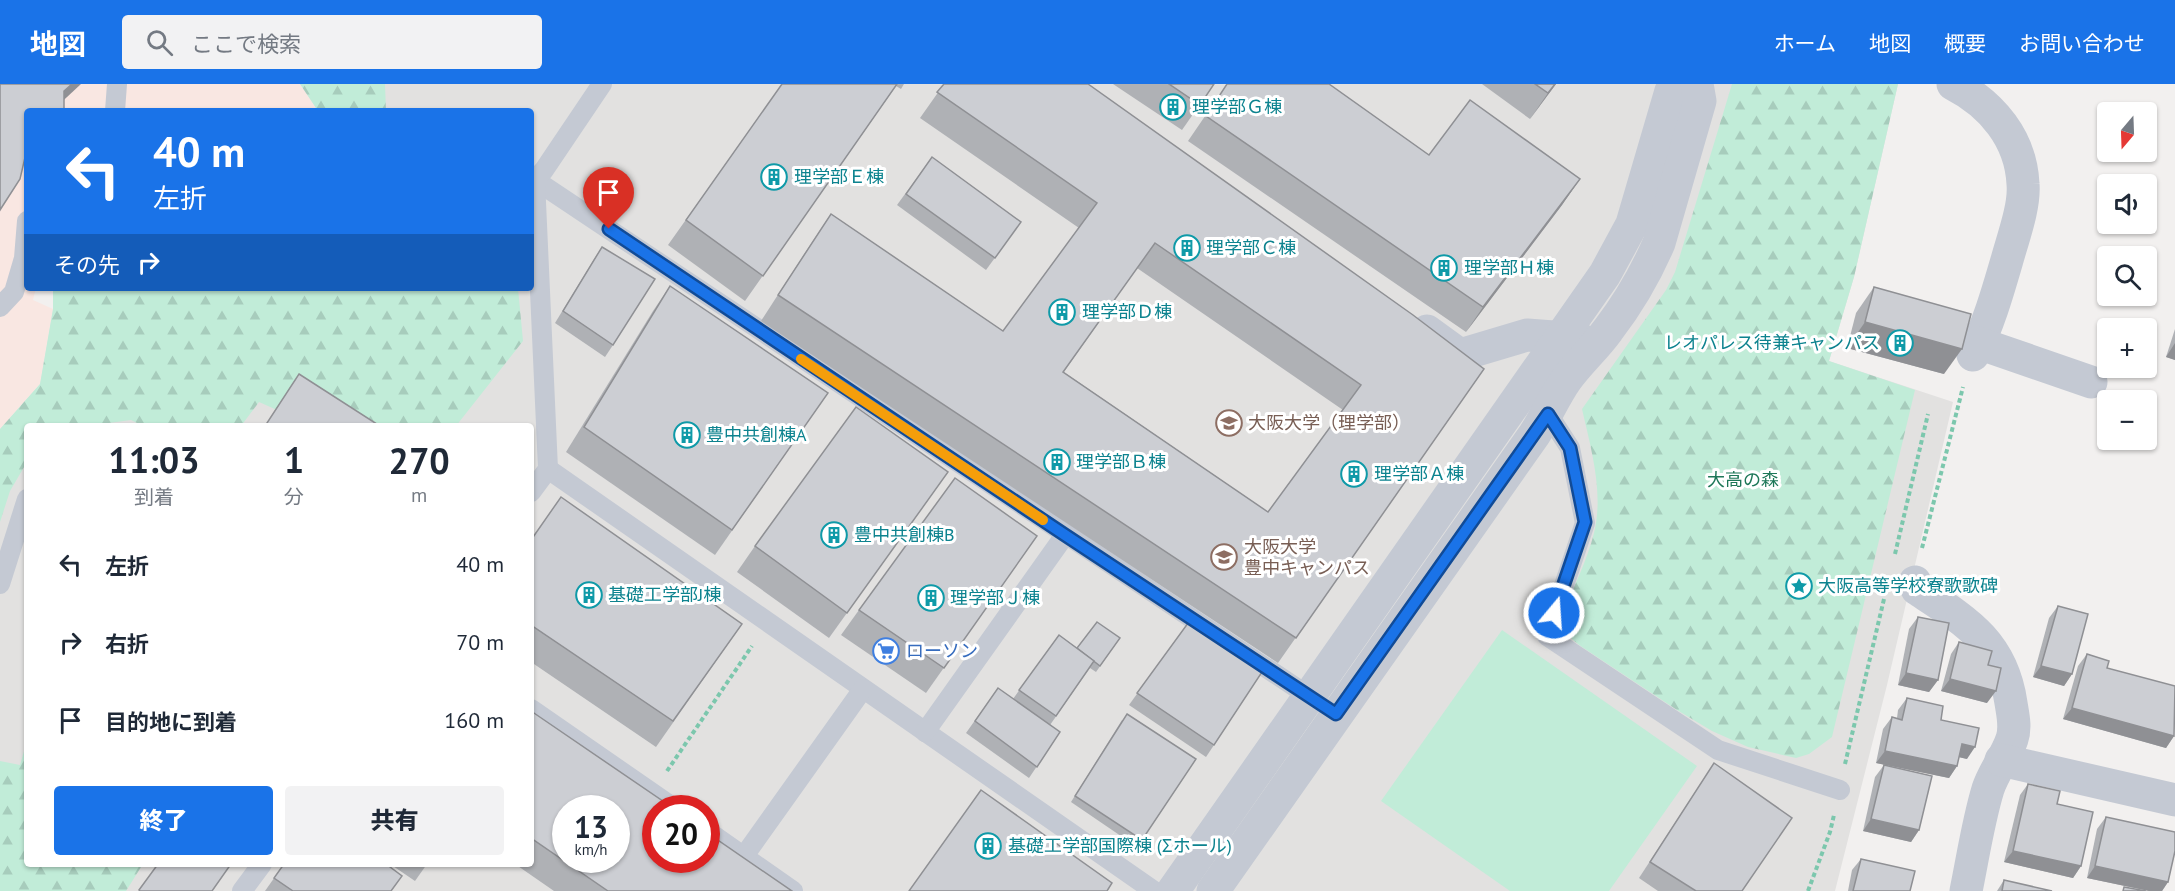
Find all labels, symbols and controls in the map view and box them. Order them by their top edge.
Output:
search box [122,15,542,69]
text: 地図 [30,25,86,62]
icon: search [143,26,176,59]
text: ここで検索 [191,30,301,58]
text: ホーム [1774,30,1836,57]
text: 地図 [1869,30,1911,57]
text: 概要 [1944,30,1986,57]
text: お問い合わせ [2019,30,2145,57]
building icon: 理学部Ｇ棟 [1158,92,1188,122]
place label: 理学部Ｇ棟 [1192,95,1282,118]
north arrow [2097,102,2157,162]
map controls [2097,102,2157,450]
text: 40 m [153,124,245,179]
icon: left [54,132,132,210]
building icon: 理学部Ｅ棟 [759,162,789,192]
place label: 理学部Ｅ棟 [794,165,884,188]
pin [583,167,634,229]
button: sound [2097,174,2157,234]
icon: arrive [592,176,625,209]
text: 左折 [153,181,207,215]
building icon: 理学部Ｃ棟 [1172,233,1202,263]
place label: 理学部Ｃ棟 [1206,236,1296,259]
icon: right [132,246,165,279]
button: search [2097,246,2157,306]
text: その先 [54,251,120,279]
building icon: 理学部Ｈ棟 [1429,253,1459,283]
place label: 理学部Ｈ棟 [1464,256,1554,279]
building icon: 理学部Ｄ棟 [1047,297,1077,327]
place label: 理学部Ｄ棟 [1082,300,1172,323]
button: + [2097,318,2157,378]
building icon: レオパレス待兼キャンパス [1885,328,1915,358]
place label: レオパレス待兼キャンパス [1664,331,1880,354]
button: − [2097,390,2157,450]
school or university icon: 大阪大学（理学部） [1214,408,1244,438]
place label: 大阪大学（理学部） [1248,411,1410,434]
building icon: 豊中共創棟A [672,420,702,450]
place label: 豊中共創棟A [706,423,807,446]
text: 11:03 [108,436,200,483]
text: 1 [284,436,304,483]
text: 270 [388,437,450,484]
building icon: 理学部Ｂ棟 [1042,447,1072,477]
place label: 理学部Ｂ棟 [1076,450,1166,473]
building icon: 理学部Ａ棟 [1339,459,1369,489]
place label: 理学部Ａ棟 [1374,462,1464,485]
park label: 大高の森 [1707,468,1779,491]
text: m [411,482,427,508]
text: 到着 [134,484,174,510]
text: 分 [284,484,304,510]
building icon: 豊中共創棟B [819,520,849,550]
place label: 豊中共創棟B [854,523,955,546]
place label: 大阪大学 豊中キャンパス [1244,535,1370,579]
school or university icon: 大阪大学 豊中キャンパス [1209,542,1239,572]
icon: left [54,548,87,581]
text: 40 m [456,550,504,578]
text: 左折 [105,552,149,580]
place icon: 大阪高等学校寮歌歌碑 [1784,571,1814,601]
place label: 大阪高等学校寮歌歌碑 [1818,574,1998,597]
building icon: 基礎工学部J棟 [574,580,604,610]
position arrow [1522,581,1586,645]
place label: 基礎工学部J棟 [608,583,721,606]
building icon: 理学部Ｊ棟 [916,583,946,613]
place label: 理学部Ｊ棟 [950,586,1040,609]
icon: right [54,626,87,659]
text: 70 m [456,628,504,656]
text: 右折 [105,630,149,658]
supermarket icon: ローソン [871,636,901,666]
place label: ローソン [906,639,978,662]
icon: arrive [54,704,87,737]
text: 160 m [444,706,504,734]
text: 目的地に到着 [105,708,237,736]
button: 終了 [54,786,273,855]
button: 共有 [285,786,504,855]
speed limit sign: 20 [642,795,720,873]
text: 13 [574,807,608,846]
building icon: 基礎工学部国際棟 (Σホール) [973,831,1003,861]
place label: 基礎工学部国際棟 (Σホール) [1008,834,1232,857]
text: km/h [575,840,607,859]

